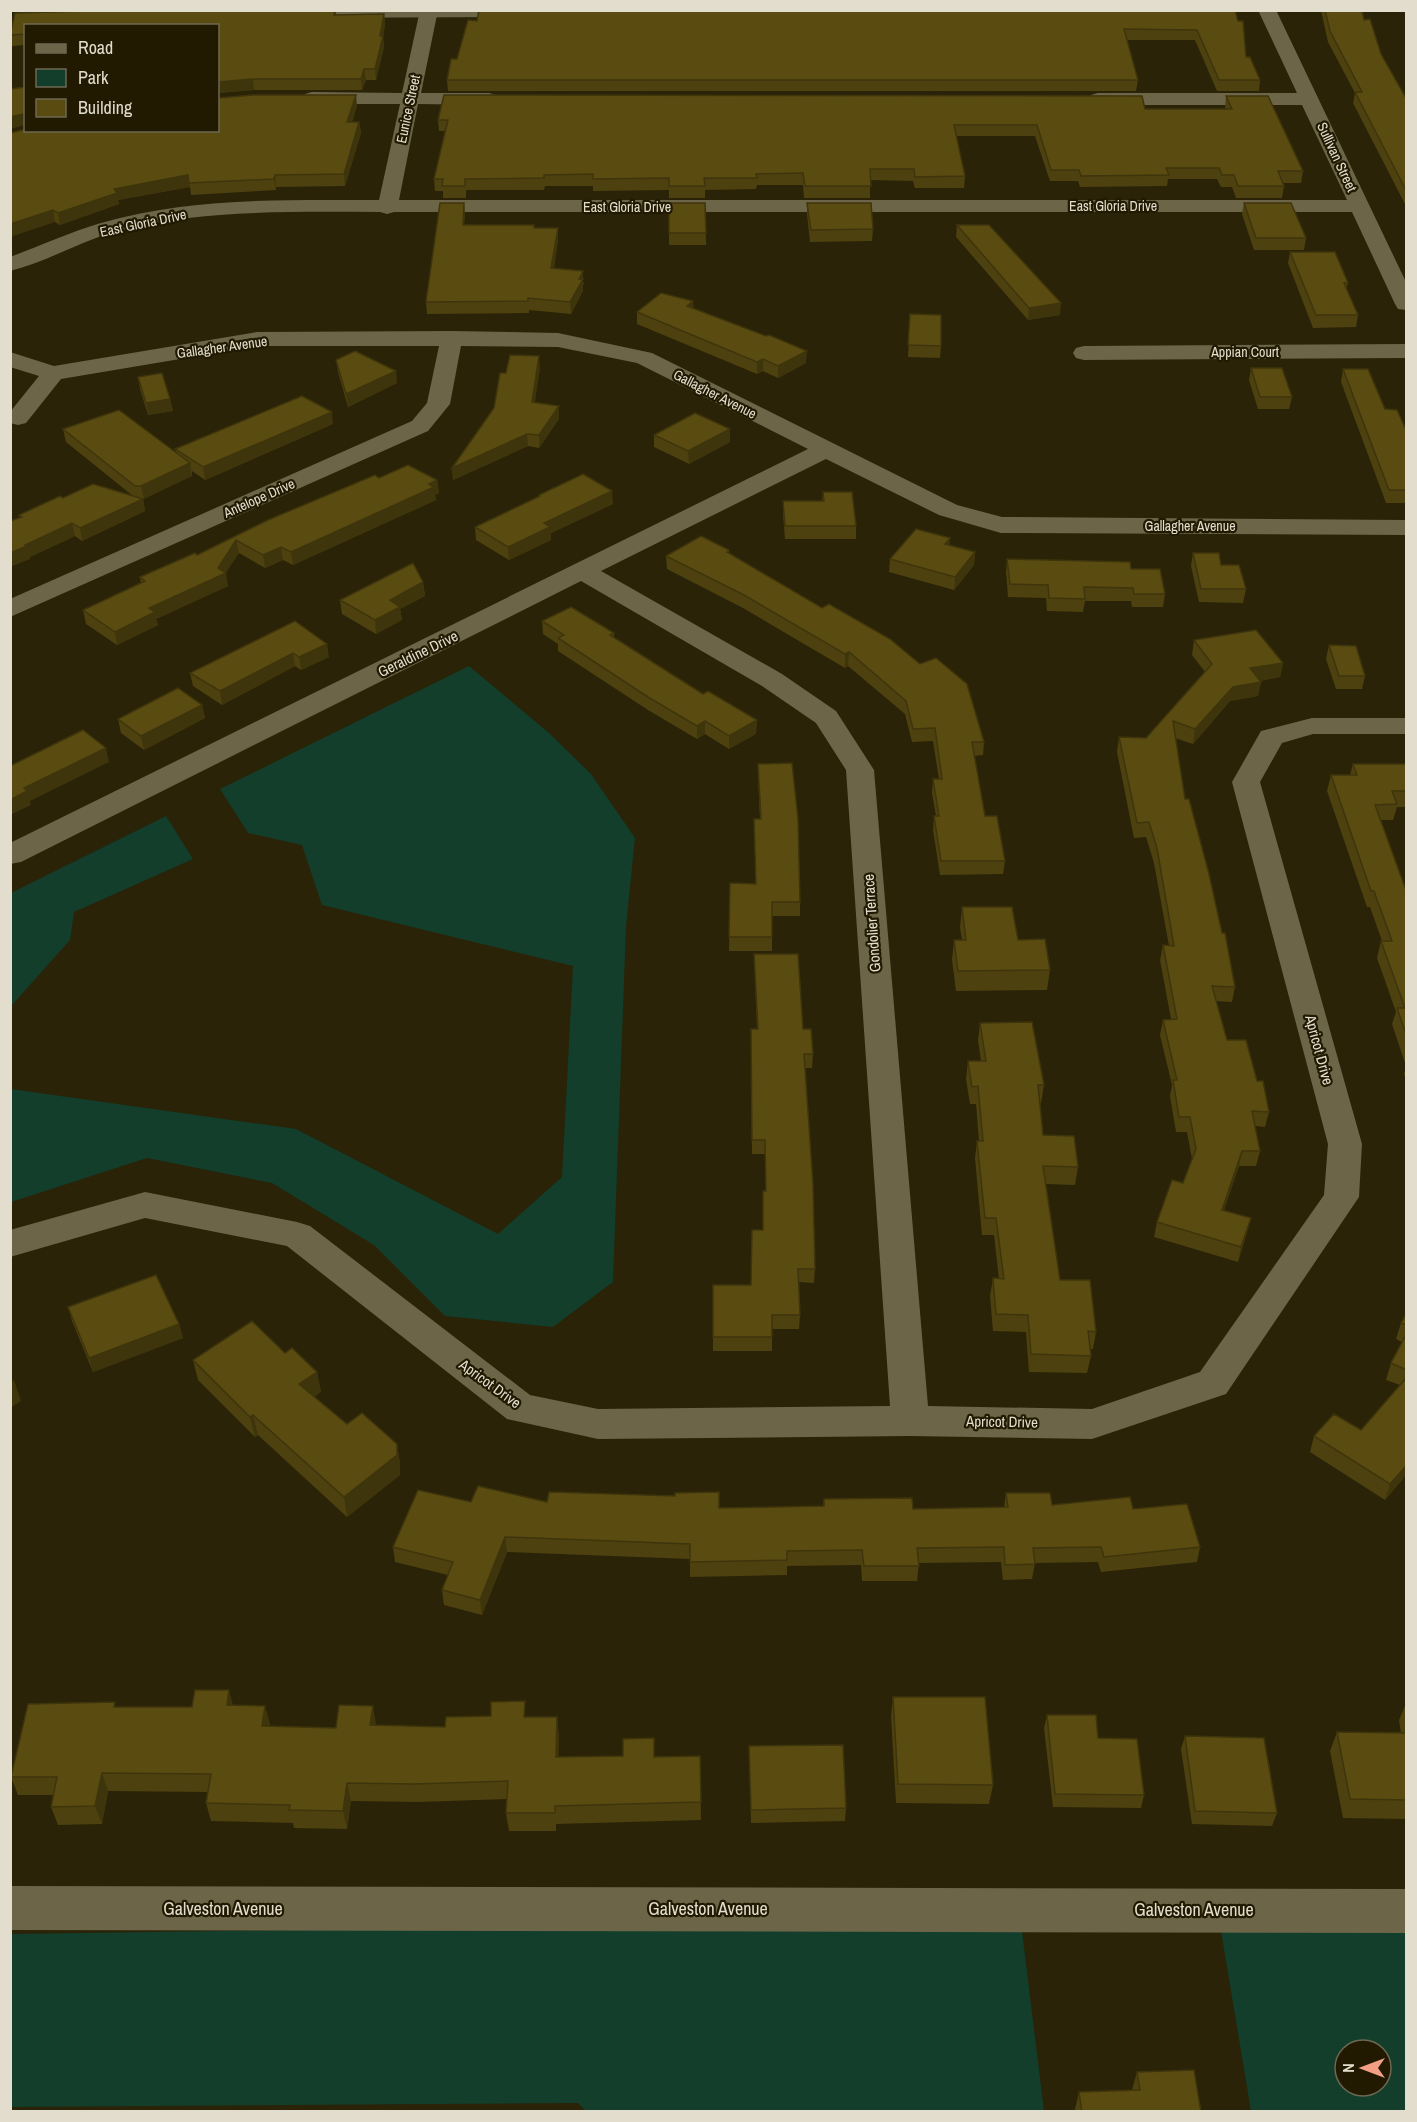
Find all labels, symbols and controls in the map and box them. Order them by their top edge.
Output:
legend [24,24,219,132]
text: Road [78,35,113,60]
text: Park [78,65,109,90]
street label: Eunice Street [392,73,424,145]
text: Building [78,95,133,120]
street label: Sullivan Street [1313,119,1361,195]
street label: East Gloria Drive [1069,197,1157,215]
street label: East Gloria Drive [583,198,671,216]
street label: East Gloria Drive [98,205,188,241]
street label: Gallagher Avenue [176,332,268,362]
street label: Appian Court [1210,343,1279,361]
street label: Gallagher Avenue [670,365,760,423]
street label: Antelope Drive [220,474,297,522]
street label: Gallagher Avenue [1144,517,1236,535]
street label: Geraldine Drive [374,625,462,682]
street label: Gondolier Terrace [858,873,885,973]
street label: Apricot Drive [1300,1012,1339,1087]
street label: Apricot Drive [454,1353,526,1413]
street label: Apricot Drive [965,1410,1038,1433]
street label: Galveston Avenue [163,1896,283,1921]
street label: Galveston Avenue [648,1896,768,1921]
street label: Galveston Avenue [1134,1897,1254,1922]
north arrow [1333,2038,1393,2098]
text: N [1337,2063,1359,2073]

